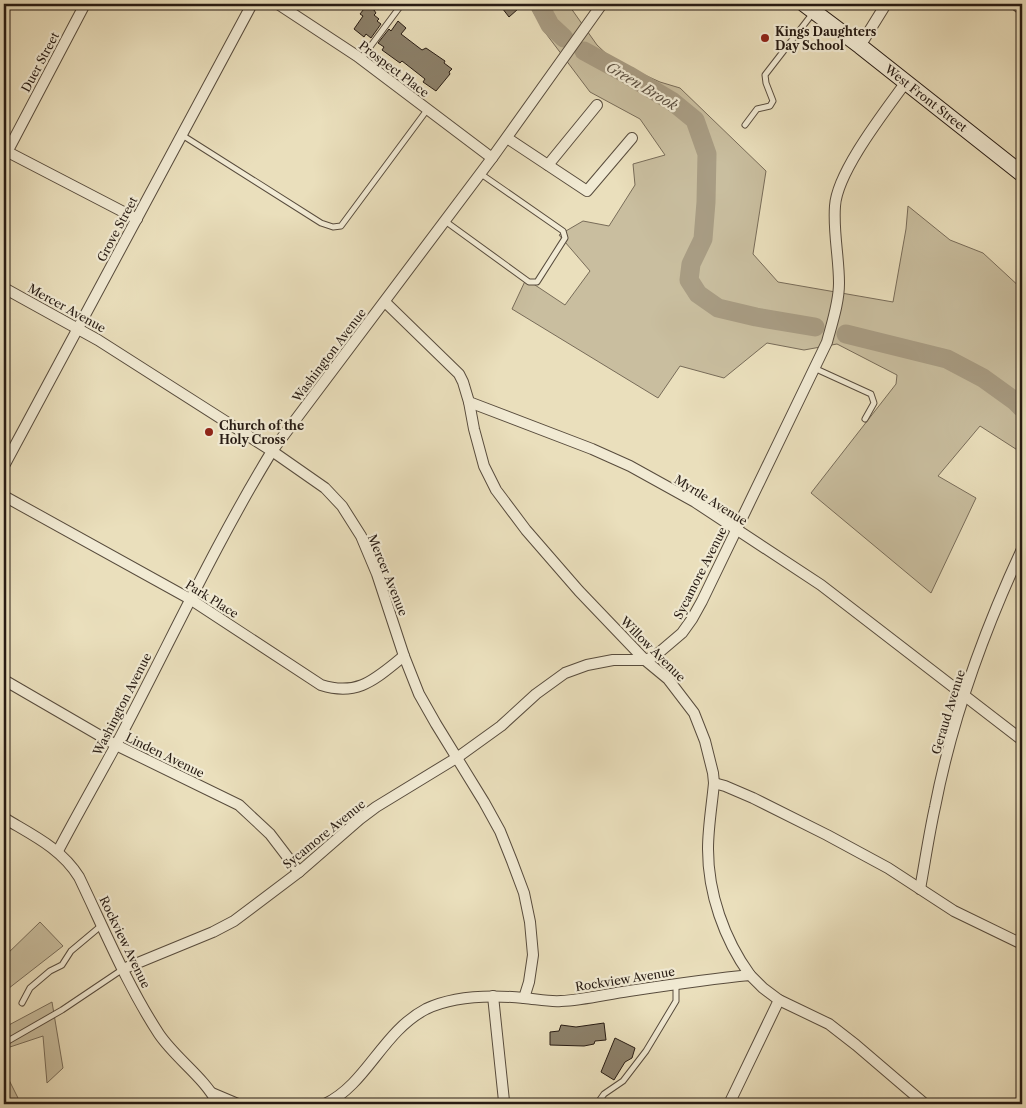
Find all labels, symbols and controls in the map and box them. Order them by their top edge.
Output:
place label: Kings Daughters Day School [775,24,877,53]
street label: Duer Street [18,29,62,95]
marker: Kings Daughters Day School [759,32,771,44]
street label: Prospect Place [356,38,432,100]
water label: Green Brook [603,58,682,115]
street label: West Front Street [881,61,971,135]
street label: Grove Street [94,193,141,264]
street label: Mercer Avenue [25,280,109,336]
street label: Washington Avenue [288,305,369,405]
place label: Church of the Holy Cross [219,418,304,447]
marker: Church of the Holy Cross [203,426,215,438]
street label: Myrtle Avenue [672,472,751,529]
street label: Sycamore Avenue [670,524,730,622]
street label: Mercer Avenue [365,532,411,618]
street label: Park Place [183,577,242,621]
street label: Willow Avenue [617,613,689,685]
street label: Washington Avenue [89,650,154,759]
street label: Geraud Avenue [928,668,968,756]
street label: Linden Avenue [123,729,207,781]
street label: Sycamore Avenue [280,796,368,872]
street label: Rockview Avenue [96,893,154,991]
street label: Rockview Avenue [574,964,676,994]

